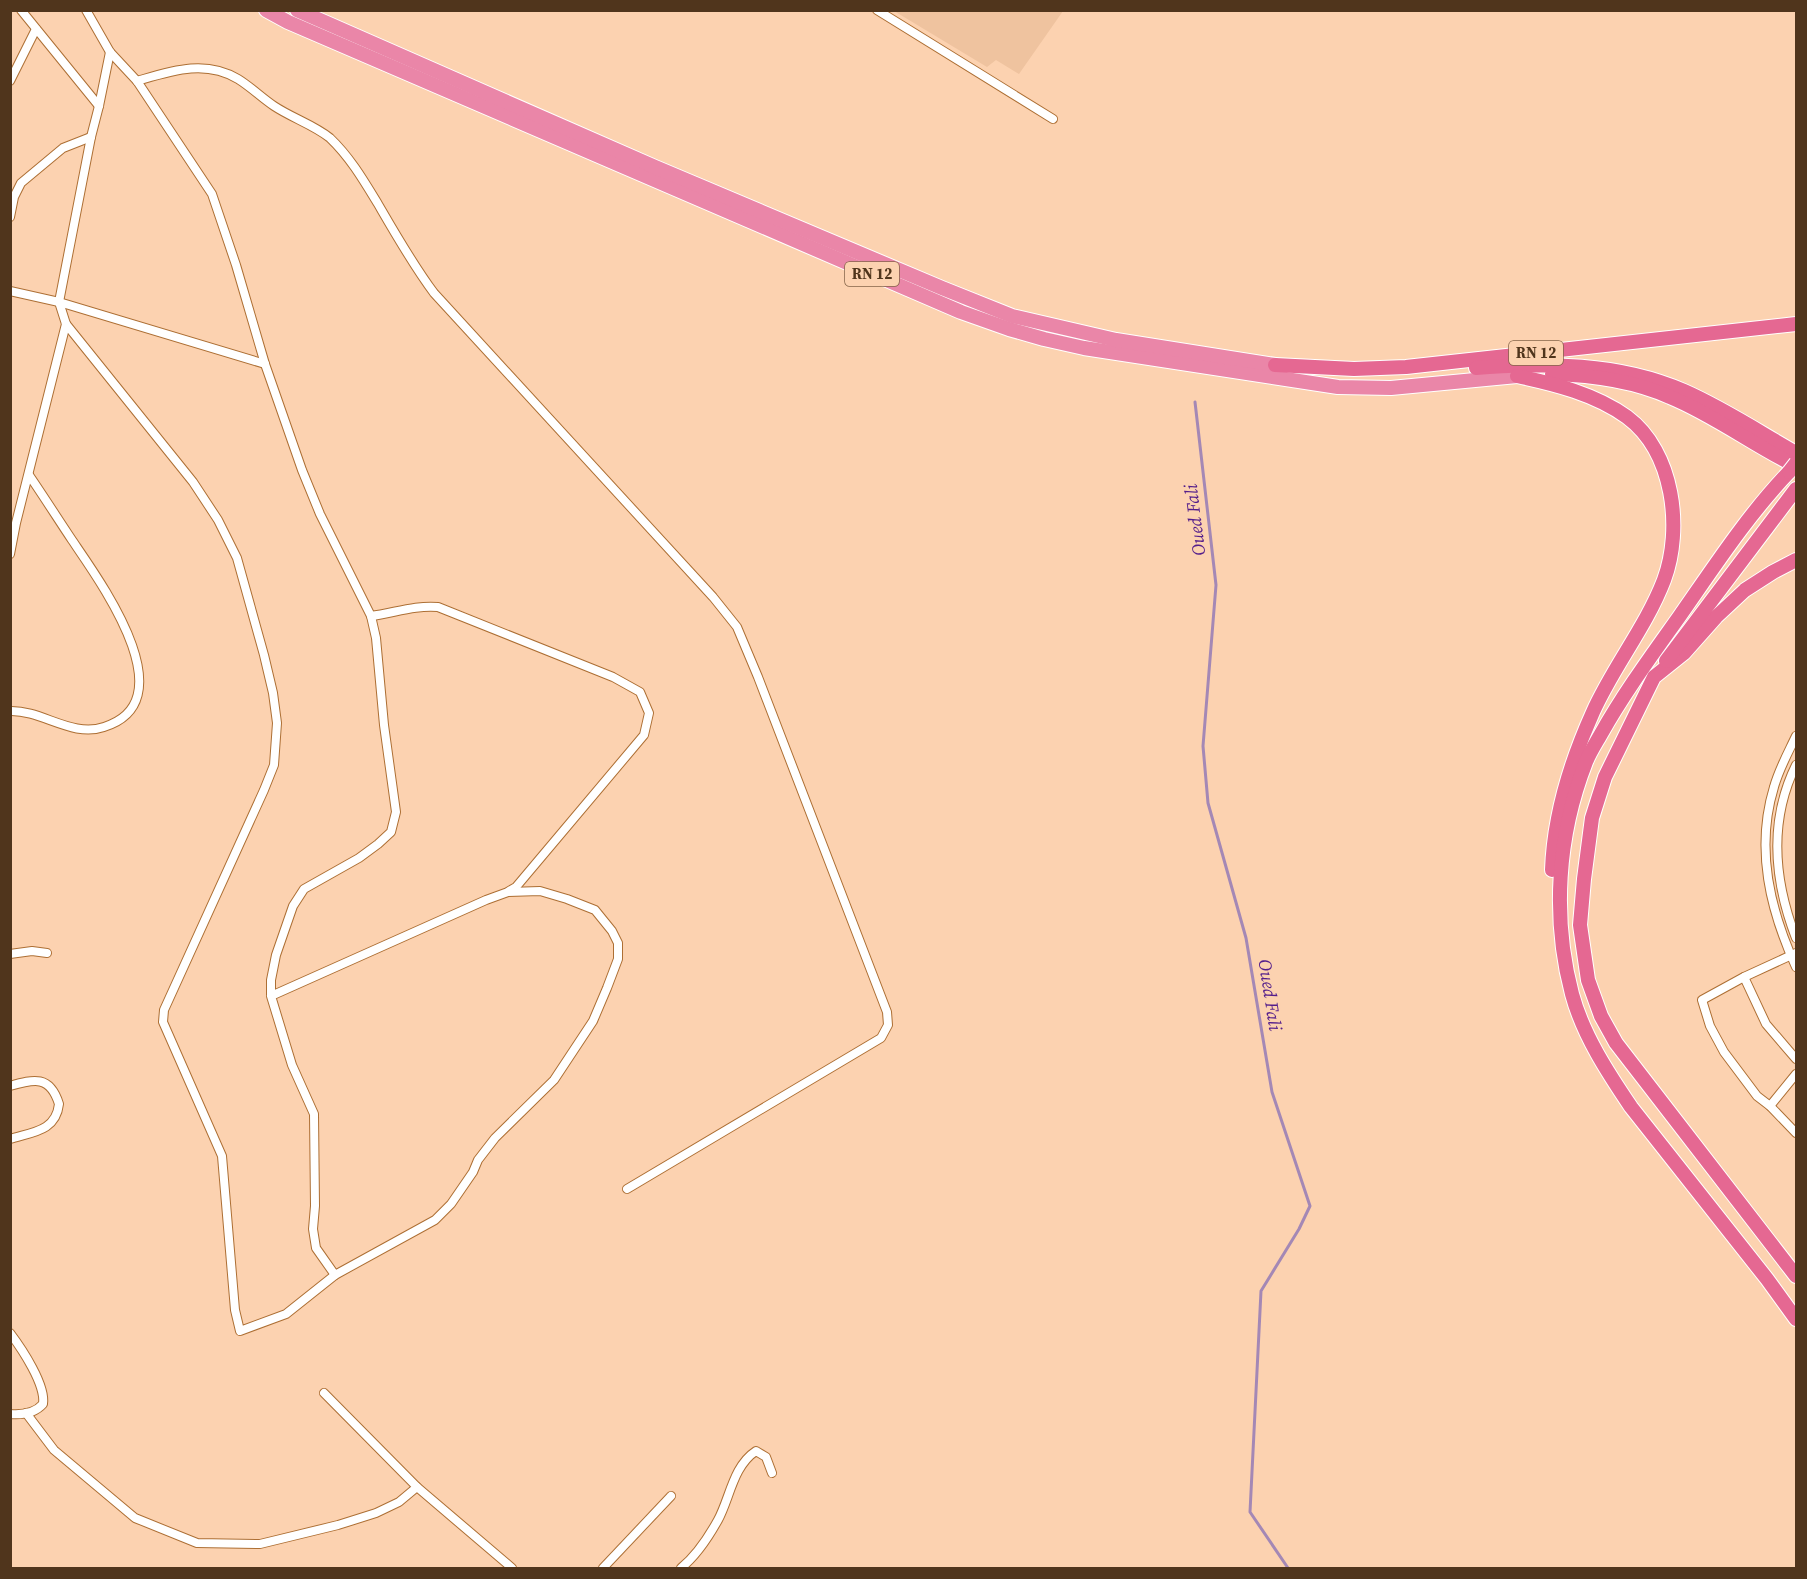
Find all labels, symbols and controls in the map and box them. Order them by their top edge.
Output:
road number: RN 12 [845,262,899,286]
road number: RN 12 [1509,341,1563,365]
water label: Oued Fali [1178,482,1211,557]
water label: Oued Fali [1252,957,1289,1033]

